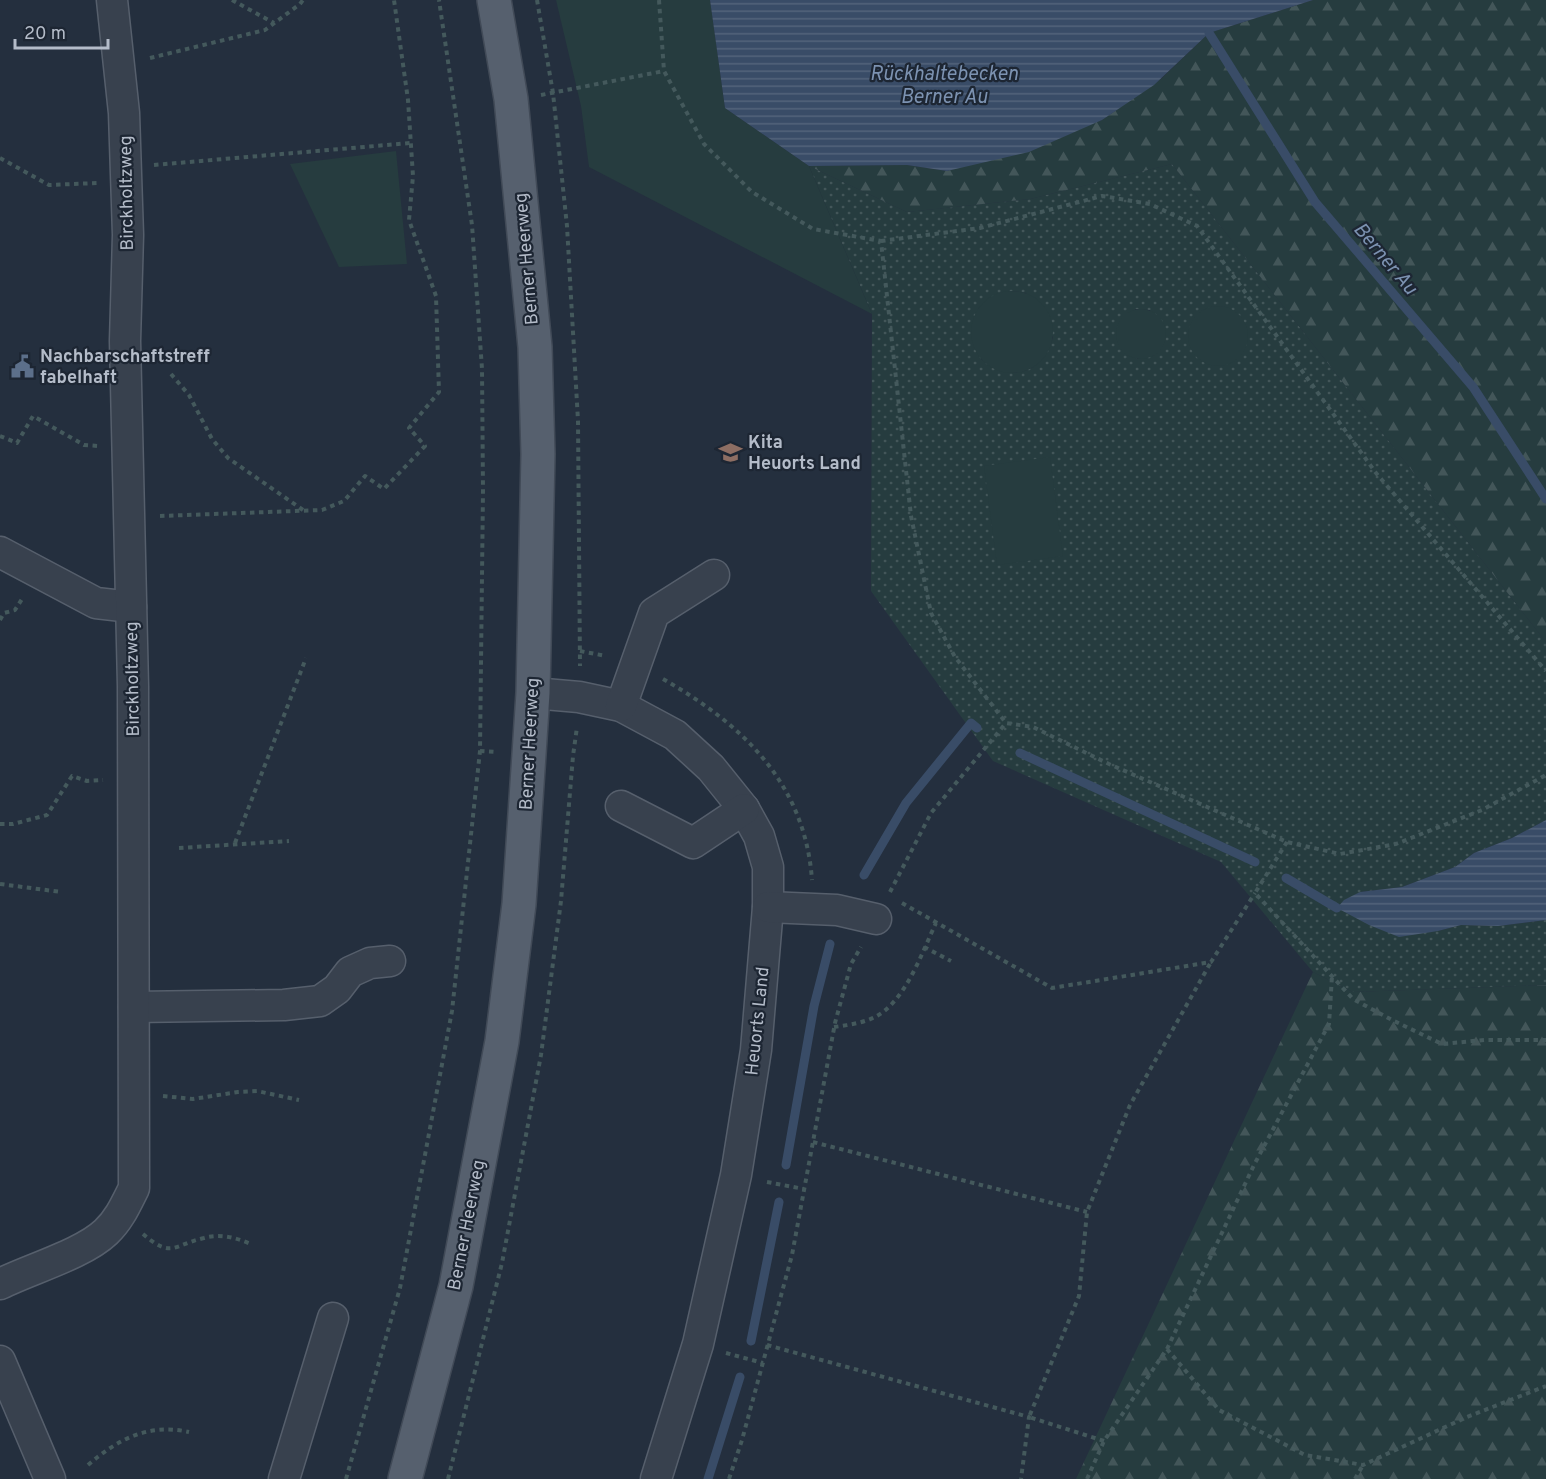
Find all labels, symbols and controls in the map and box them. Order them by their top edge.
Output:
scale bar [15,12,108,50]
text: 20 m [24,23,66,46]
water label: Rückhaltebecken Berner Au [870,62,1018,111]
street label: Birckholtzweg [115,135,140,251]
street label: Berner Heerweg [510,192,545,326]
water label: Berner Au [1347,218,1423,302]
place label: Nachbarschaftstreff fabelhaft [40,346,210,390]
public building icon: Nachbarschaftstreff fabelhaft [9,353,35,379]
place label: Kita Heuorts Land [748,432,861,476]
school or university icon: Kita Heuorts Land [717,439,743,465]
street label: Birckholtzweg [121,621,146,737]
street label: Berner Heerweg [516,677,545,811]
street label: Heuorts Land [741,966,776,1077]
street label: Berner Heerweg [444,1158,491,1293]

